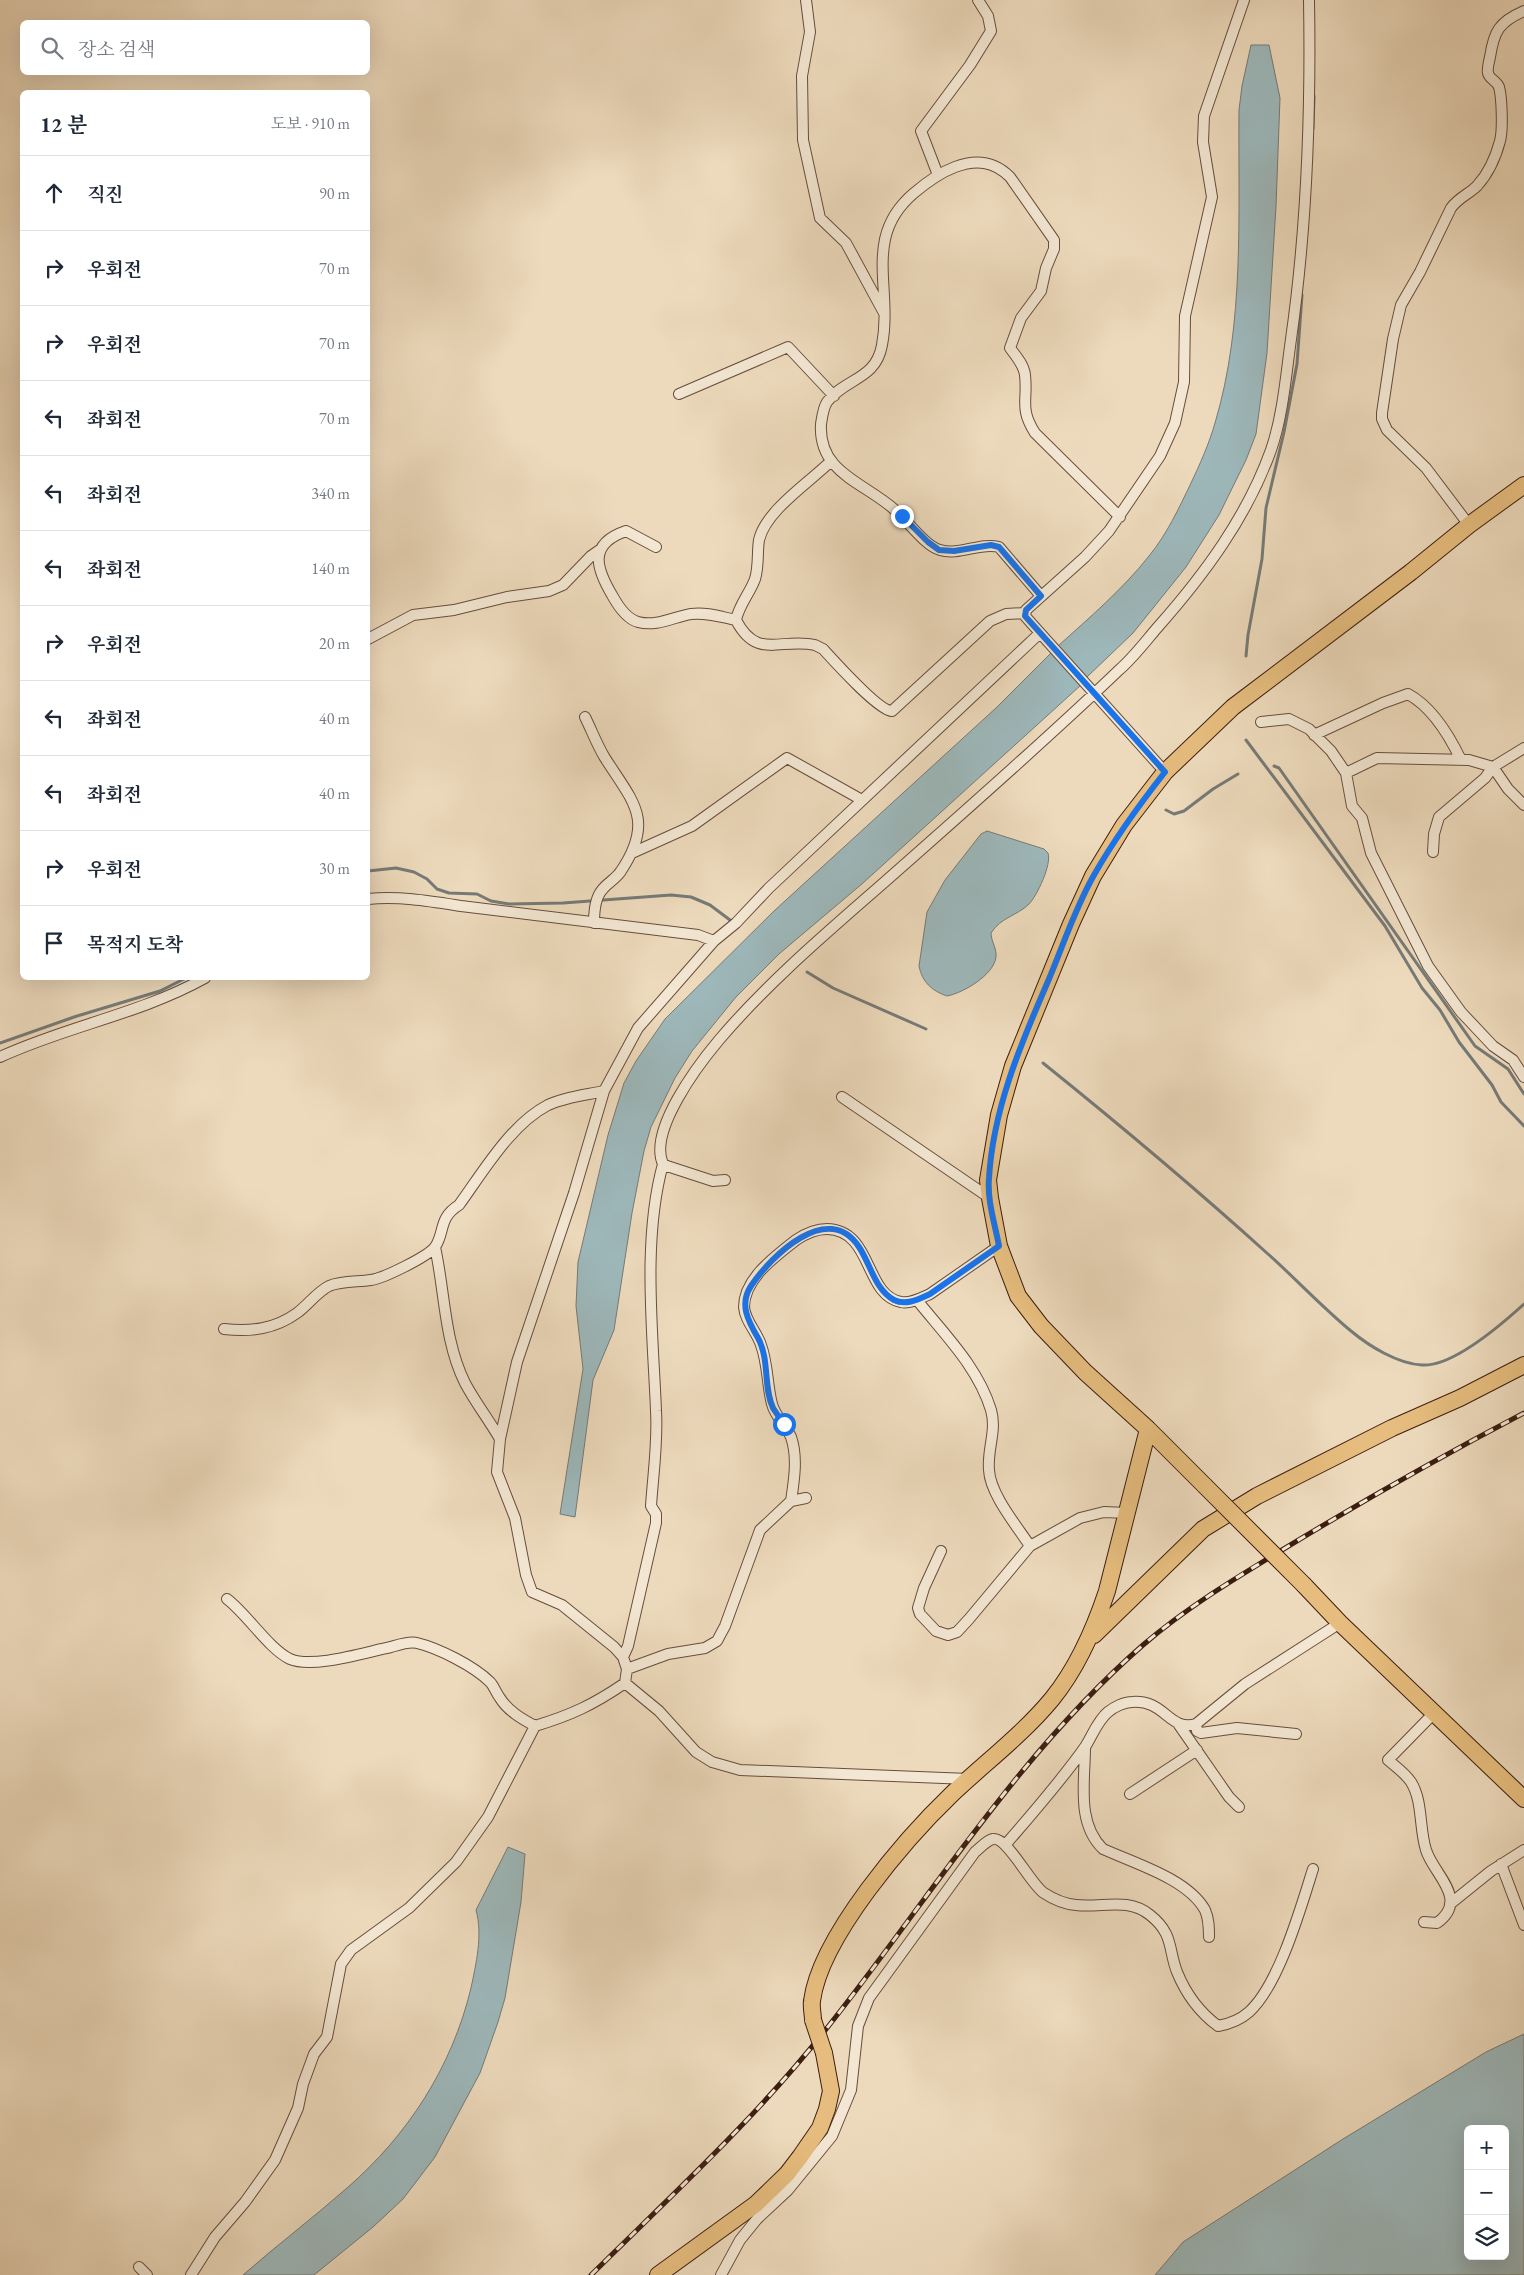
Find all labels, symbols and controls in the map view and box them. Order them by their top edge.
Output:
search box [20,20,370,75]
icon: search [38,34,66,62]
text: 장소 검색 [78,37,155,62]
text: 12 분 [40,111,87,138]
text: 도보 · 910 m [271,113,350,134]
icon: ahead [40,179,68,207]
text: 직진 [87,182,124,207]
text: 90 m [319,183,350,204]
icon: right [40,254,68,282]
text: 우회전 [87,257,142,282]
text: 70 m [319,258,350,279]
icon: right [40,329,68,357]
text: 우회전 [87,332,142,357]
text: 70 m [319,333,350,354]
icon: left [40,404,68,432]
text: 좌회전 [87,407,142,432]
text: 70 m [319,408,350,429]
icon: left [40,479,68,507]
text: 좌회전 [87,482,142,507]
text: 340 m [311,483,350,504]
route end [891,505,914,528]
icon: left [40,554,68,582]
text: 좌회전 [87,557,142,582]
text: 140 m [311,558,350,579]
icon: right [40,629,68,657]
text: 우회전 [87,632,142,657]
text: 20 m [319,633,350,654]
icon: left [40,704,68,732]
text: 좌회전 [87,707,142,732]
text: 40 m [319,708,350,729]
icon: left [40,779,68,807]
text: 좌회전 [87,782,142,807]
text: 40 m [319,783,350,804]
icon: right [40,854,68,882]
text: 우회전 [87,857,142,882]
text: 30 m [319,858,350,879]
icon: arrive [40,929,68,957]
text: 목적지 도착 [87,932,183,957]
route start [773,1413,796,1436]
map controls [1464,2125,1509,2260]
button: + [1464,2125,1509,2170]
button: − [1464,2170,1509,2215]
button: layers [1464,2215,1509,2260]

